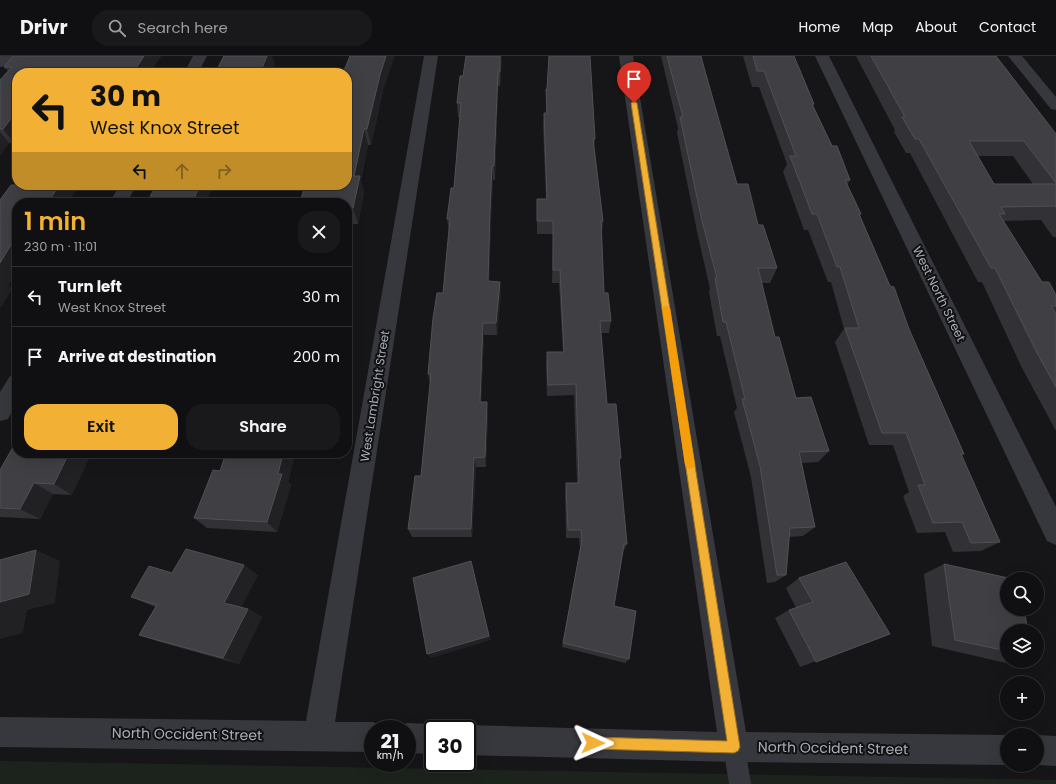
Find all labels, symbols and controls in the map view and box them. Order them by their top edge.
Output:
search box [92,10,372,46]
text: Drivr [20,14,68,41]
icon: search [106,17,128,39]
text: Search here [138,17,228,38]
text: Home [798,17,840,37]
text: Map [862,17,893,37]
text: About [915,17,957,37]
text: Contact [979,17,1036,37]
pin [617,62,651,103]
icon: arrive [623,68,645,90]
text: 30 m [90,77,161,116]
icon: left [24,84,76,136]
text: West Knox Street [90,115,239,140]
icon: left [129,160,151,182]
icon: ahead [171,160,193,182]
icon: right [213,160,235,182]
text: 1 min [24,205,86,238]
button: close [298,211,340,253]
text: 230 m · 11:01 [24,237,97,256]
street label: West North Street [909,243,970,344]
text: Turn left [58,276,122,297]
icon: left [24,286,46,308]
text: 30 m [302,286,340,307]
text: West Knox Street [58,298,166,317]
street label: West Lambright Street [356,329,393,463]
icon: arrive [24,346,46,368]
text: Arrive at destination [58,346,216,367]
text: 200 m [293,346,340,367]
button: Exit [24,404,178,450]
button: Share [186,404,340,450]
map controls [1000,572,1044,772]
button: search [1000,572,1044,616]
button: layers [1000,624,1044,668]
button: + [1000,676,1044,720]
speed limit sign: 30 [424,720,476,772]
position arrow [572,722,614,764]
street label: North Occident Street [112,723,262,745]
text: 21 [381,727,399,755]
button: − [1000,728,1044,772]
street label: North Occident Street [758,737,908,759]
text: km/h [377,748,403,763]

